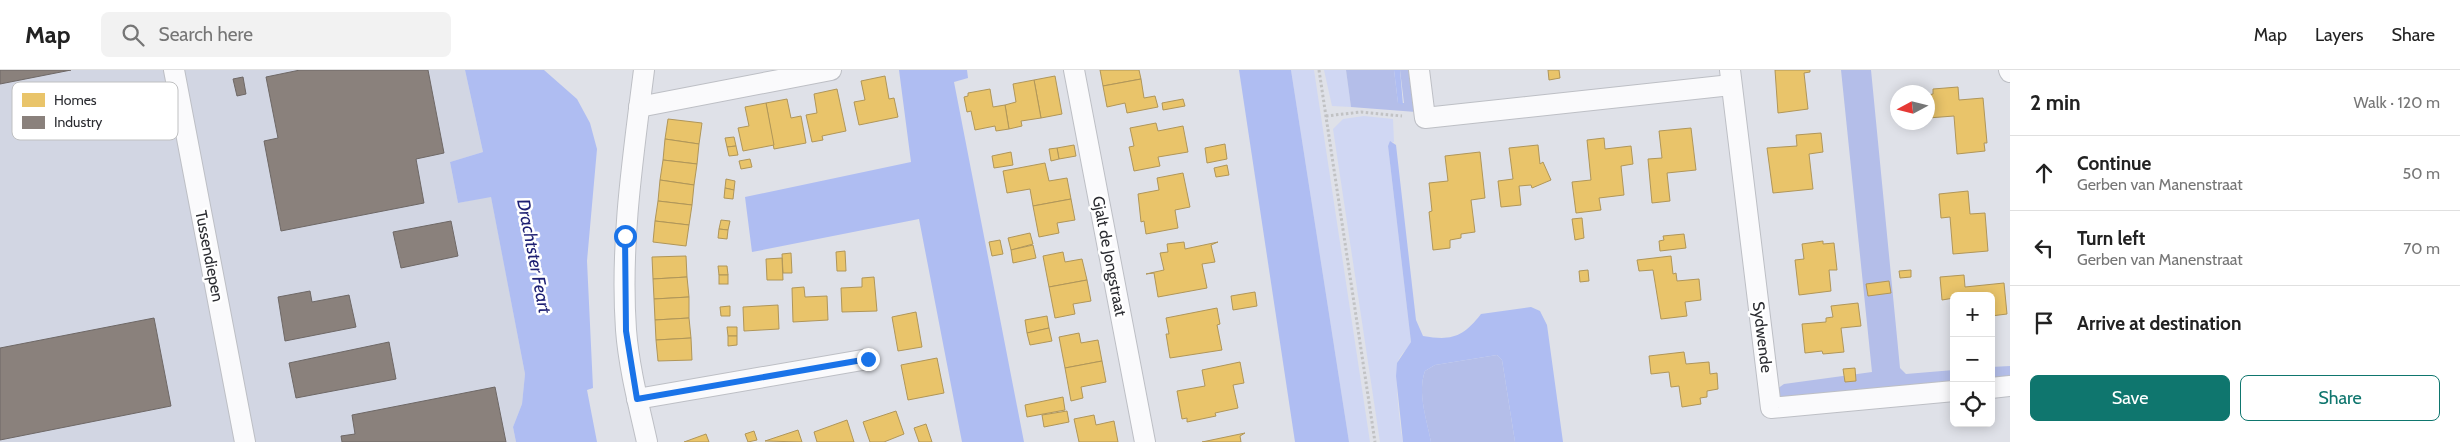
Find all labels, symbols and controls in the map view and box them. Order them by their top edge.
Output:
search box [101,12,451,57]
text: Map [25,20,71,49]
icon: search [119,21,147,49]
text: Search here [159,23,253,46]
text: Map [2254,24,2287,46]
text: Layers [2315,24,2364,46]
text: Share [2392,24,2435,46]
legend [12,82,178,140]
north arrow [1890,85,1935,130]
text: 2 min [2030,90,2081,115]
text: Homes [54,91,97,109]
text: Walk · 120 m [2353,93,2440,112]
text: Industry [54,113,102,131]
text: Continue [2077,152,2151,175]
icon: ahead [2030,159,2058,187]
text: 50 m [2403,164,2440,183]
text: Gerben van Manenstraat [2077,175,2243,194]
street label: Gjalt de Jongstraat [1089,194,1131,318]
water label: Drachtster Feart [512,197,556,316]
street label: Tussendiepen [191,209,228,303]
route start [614,225,637,248]
text: Turn left [2077,227,2145,250]
icon: left [2030,234,2058,262]
text: 70 m [2403,239,2440,258]
text: Gerben van Manenstraat [2077,250,2243,269]
map controls [1950,292,1995,427]
button: + [1950,292,1995,337]
street label: Sydwende [1749,300,1776,374]
icon: arrive [2030,309,2058,337]
text: Arrive at destination [2077,312,2241,335]
button: − [1950,337,1995,382]
route end [857,348,880,371]
button: Save [2030,375,2230,421]
button: Share [2240,375,2440,421]
button: locate [1950,382,1995,427]

